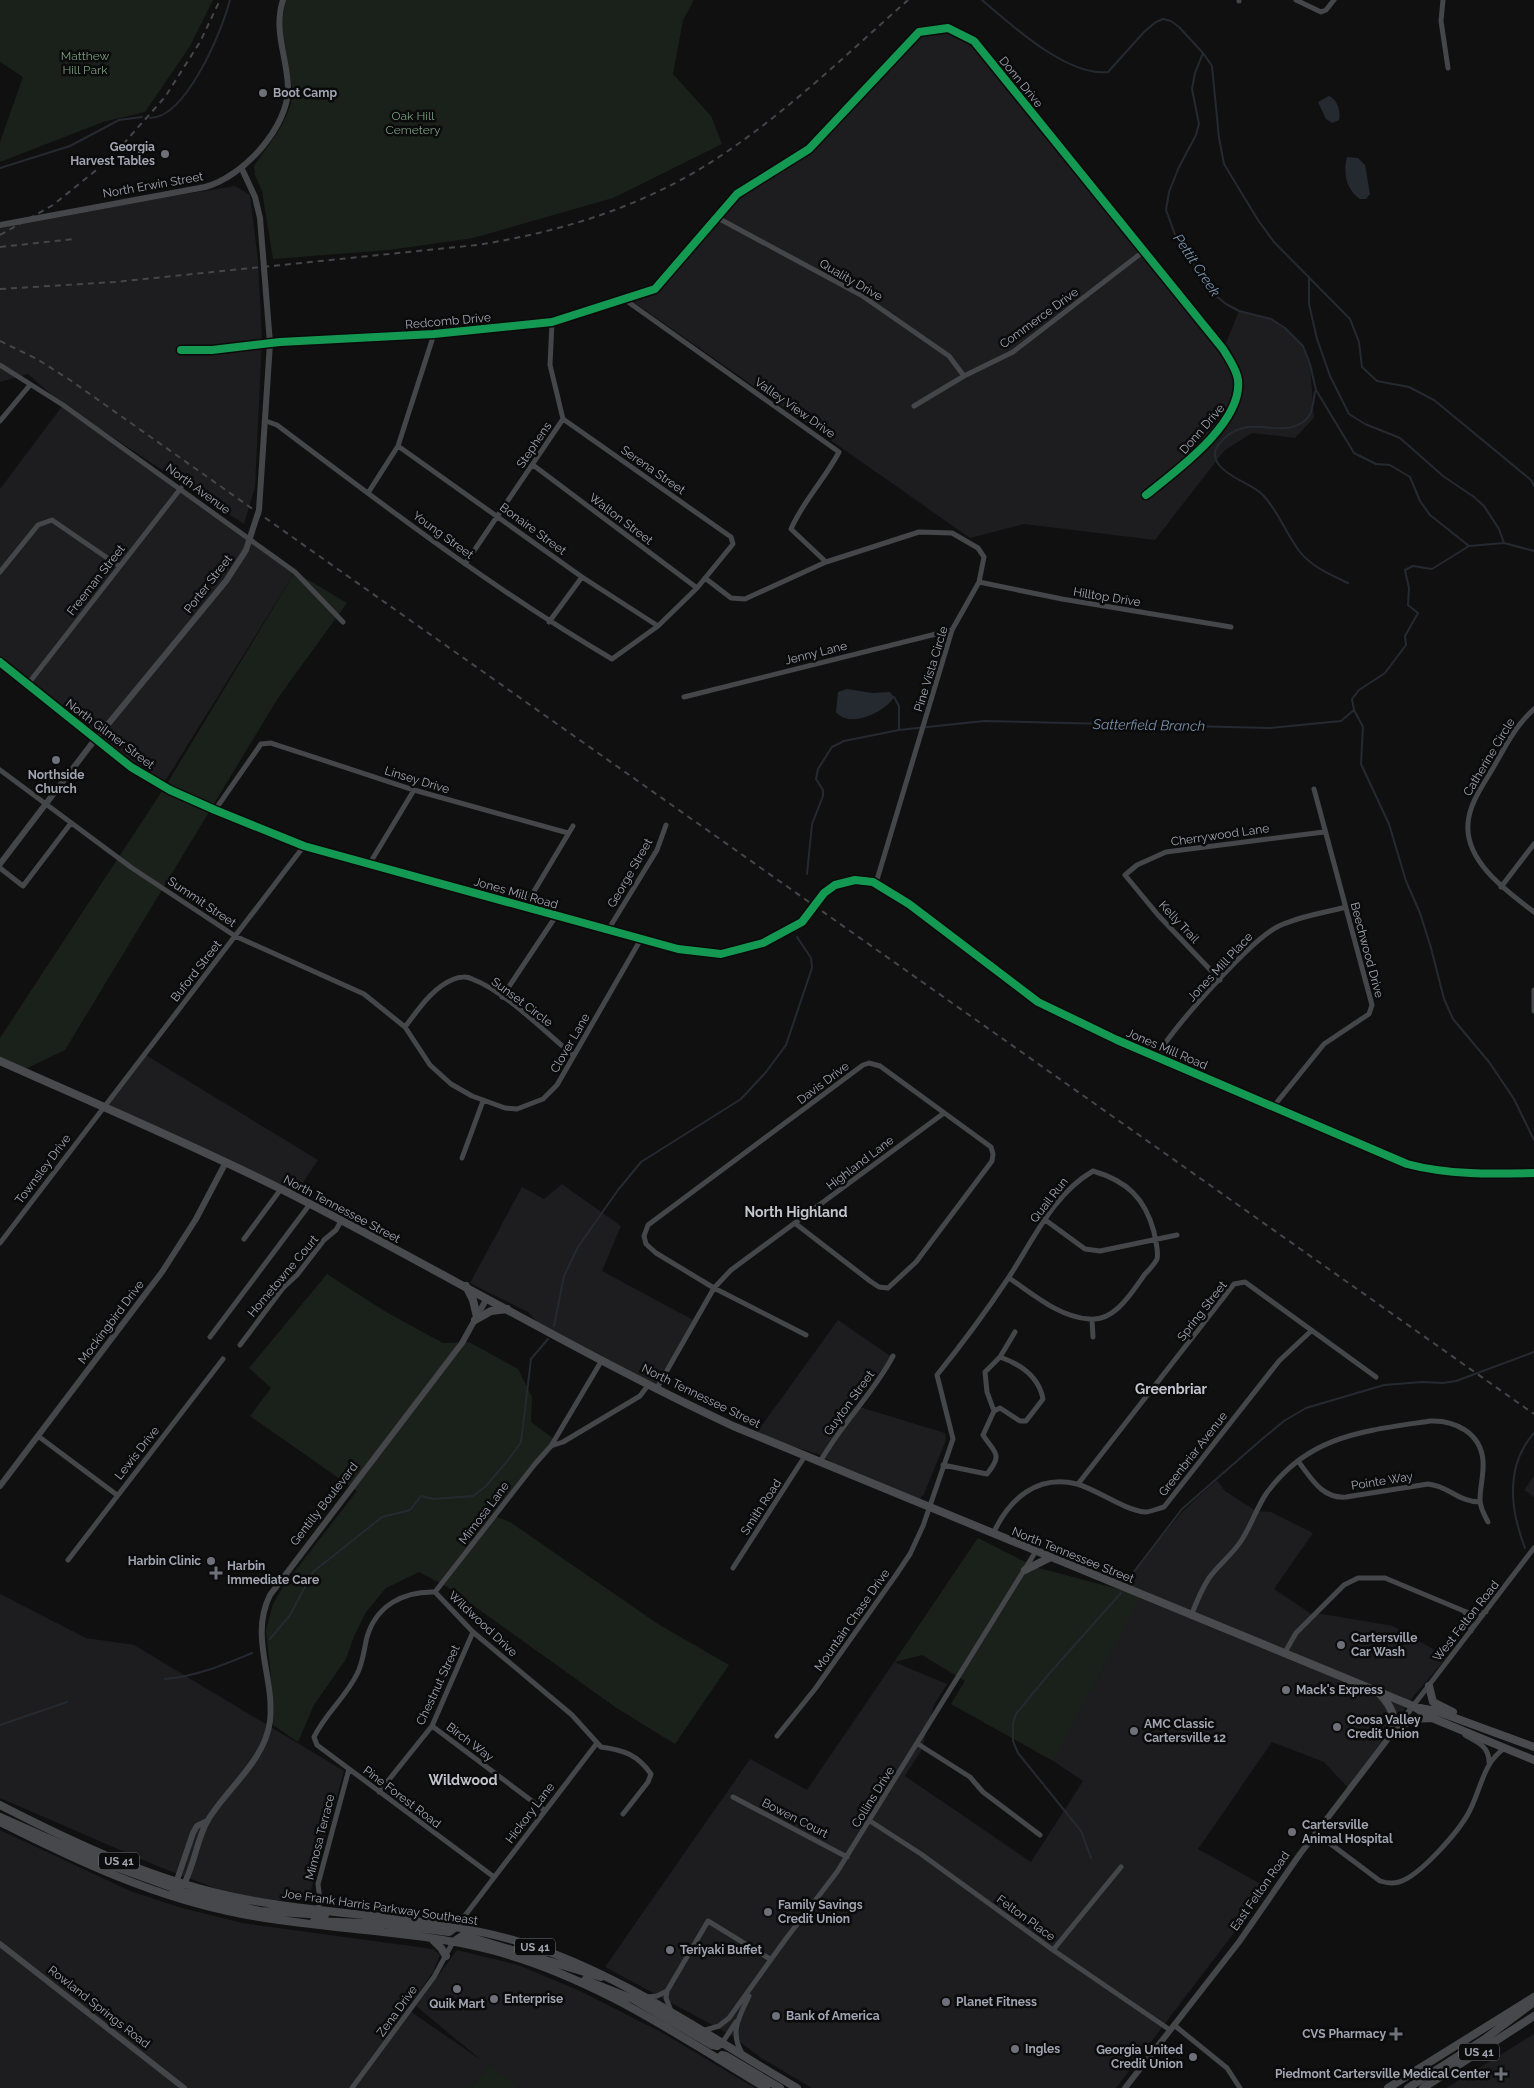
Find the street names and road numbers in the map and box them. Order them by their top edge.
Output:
street label: Donn Drive [996,54,1046,110]
street label: North Erwin Street [102,169,204,201]
street label: Quality Drive [817,256,885,304]
street label: Commerce Drive [997,285,1081,351]
street label: Redcomb Drive [405,310,491,332]
street label: Valley View Drive [752,375,838,441]
street label: Donn Drive [1177,401,1227,457]
street label: Stephens [514,419,555,471]
street label: Serena Street [618,443,688,497]
street label: North Avenue [163,461,233,517]
street label: Walton Street [586,491,656,547]
street label: Bonaire Street [497,500,569,558]
street label: Young Street [410,508,476,562]
street label: Freeman Street [64,542,128,618]
street label: Porter Street [181,552,235,616]
street label: Hilltop Drive [1072,585,1142,609]
street label: Pine Vista Circle [911,625,951,713]
street label: Jenny Lane [784,639,848,667]
street label: North Gilmer Street [63,696,157,772]
street label: Catherine Circle [1460,715,1518,799]
street label: Linsey Drive [383,763,451,797]
street label: Cherrywood Lane [1170,821,1270,849]
street label: George Street [605,836,655,910]
street label: Summit Street [165,874,239,930]
street label: Jones Mill Road [472,874,560,912]
street label: Kelly Trail [1156,898,1203,946]
street label: Beechwood Drive [1347,901,1387,999]
street label: Jones Mill Place [1185,930,1255,1004]
street label: Buford Street [168,938,224,1004]
street label: Sunset Circle [489,974,555,1030]
street label: Clover Lane [547,1011,593,1075]
street label: Jones Mill Road [1124,1026,1210,1072]
street label: Davis Drive [794,1059,852,1107]
street label: Townsley Drive [12,1131,74,1207]
street label: Highland Lane [824,1133,896,1193]
street label: North Tennessee Street [281,1172,403,1246]
street label: Quail Run [1027,1175,1071,1225]
street label: Hometowne Court [245,1232,321,1320]
street label: Mockingbird Drive [75,1278,147,1366]
street label: Spring Street [1174,1278,1230,1344]
street label: North Tennessee Street [639,1361,763,1431]
street label: Guyton Street [821,1368,877,1438]
street label: Greenbriar Avenue [1156,1409,1230,1499]
street label: Lewis Drive [112,1424,162,1482]
street label: Gentilly Boulevard [287,1460,361,1548]
street label: Pointe Way [1350,1469,1414,1493]
street label: Smith Road [738,1476,784,1538]
street label: Mimosa Lane [456,1479,512,1547]
street label: North Tennessee Street [1010,1524,1136,1586]
street label: Mountain Chase Drive [812,1566,892,1674]
street label: West Felton Road [1430,1578,1502,1664]
street label: Wildwood Drive [446,1589,520,1659]
street label: Chestnut Street [413,1643,463,1727]
street label: Birch Way [444,1720,497,1765]
street label: Pine Forest Road [360,1763,444,1831]
street label: Collins Drive [849,1764,897,1830]
street label: Hickory Lane [503,1780,557,1846]
street label: Mimosa Terrace [303,1793,337,1881]
street label: Bowen Court [760,1795,830,1841]
street label: East Felton Road [1227,1849,1293,1933]
road number: US 41 [99,1852,139,1870]
street label: Joe Frank Harris Parkway Southeast [281,1886,479,1928]
street label: Felton Place [994,1892,1058,1944]
road number: US 41 [515,1938,555,1955]
street label: Rowland Springs Road [45,1963,153,2051]
street label: Zena Drive [374,1983,420,2039]
road number: US 41 [1459,2044,1499,2060]

